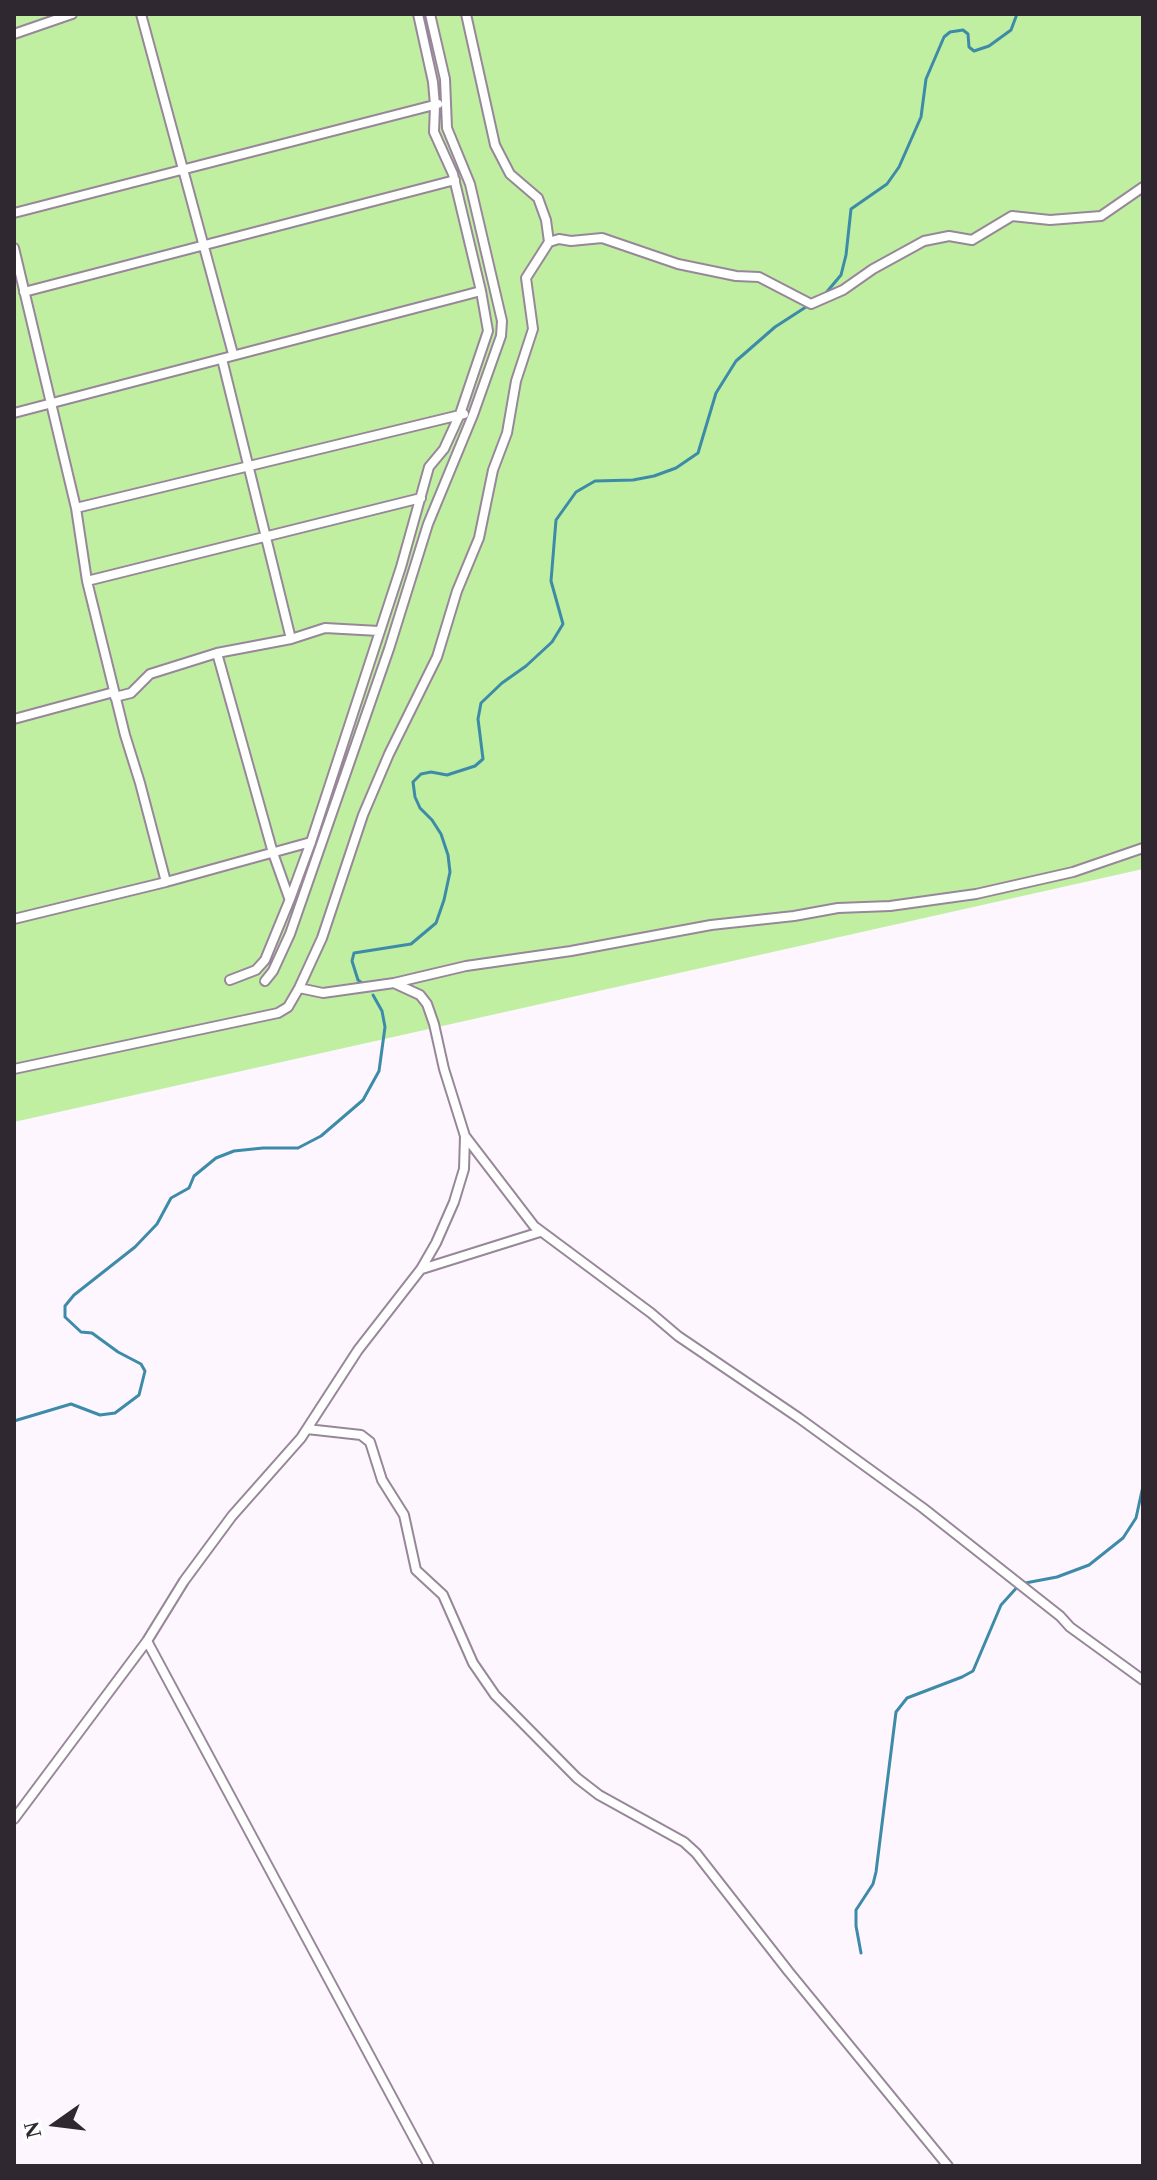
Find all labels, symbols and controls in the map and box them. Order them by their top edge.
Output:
north arrow [16,2084,96,2164]
text: N [18,2119,46,2141]

